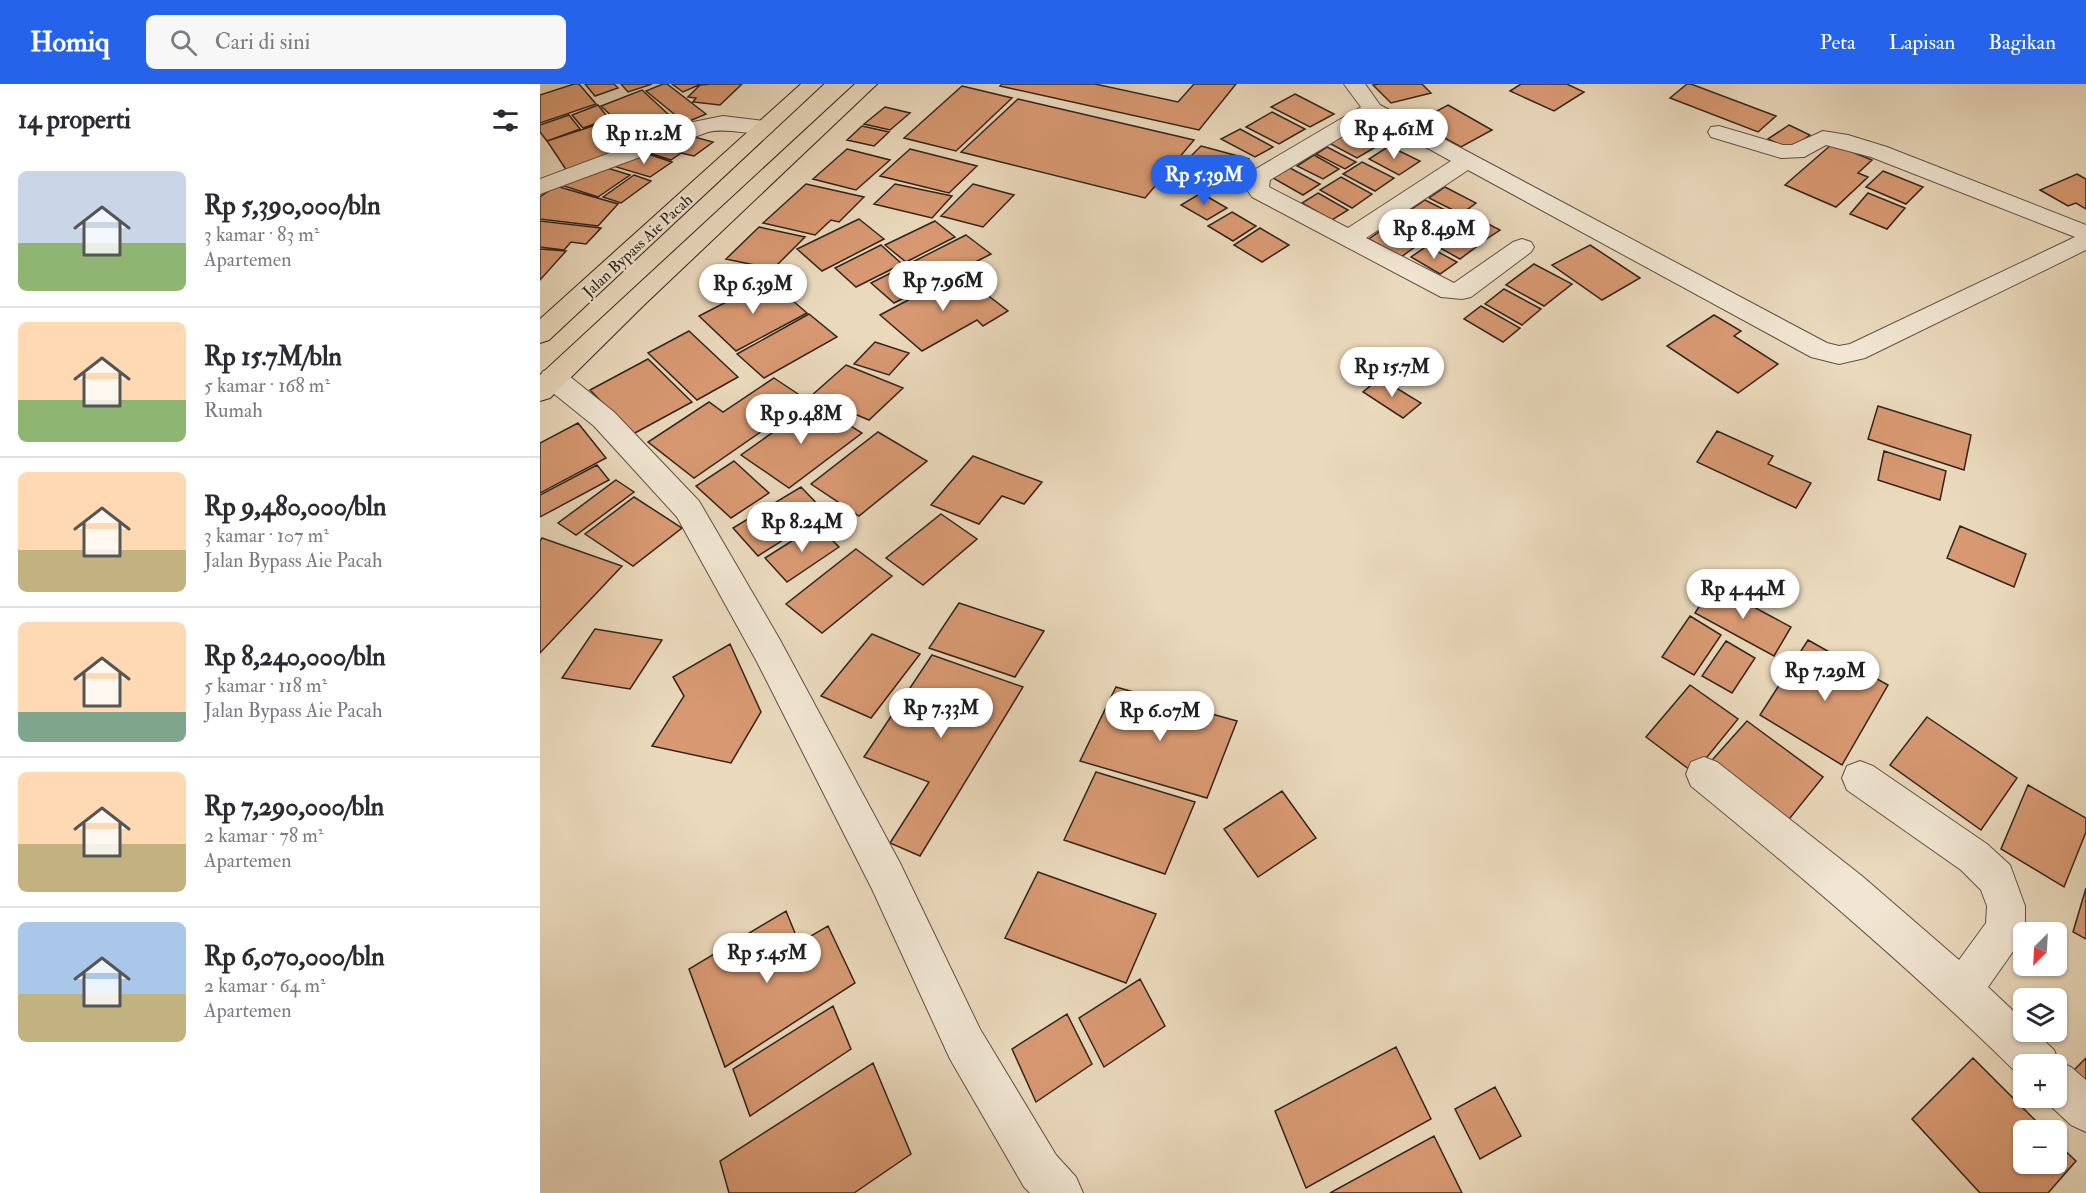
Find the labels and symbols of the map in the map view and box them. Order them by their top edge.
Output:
pin: Rp 4.61M [1332,109,1456,160]
pin: Rp 11.2M [582,114,706,165]
pin: Rp 5.39M [1142,155,1266,206]
street label: Jalan Bypass Aie Pacah [578,189,698,303]
pin: Rp 8.49M [1372,209,1496,260]
pin: Rp 7.96M [881,261,1005,312]
pin: Rp 6.39M [691,264,815,315]
pin: Rp 15.7M [1330,347,1454,398]
pin: Rp 9.48M [739,394,863,445]
pin: Rp 8.24M [740,502,864,553]
pin: Rp 4.44M [1681,569,1805,620]
pin: Rp 7.29M [1763,651,1887,702]
pin: Rp 7.33M [879,688,1003,739]
pin: Rp 6.07M [1098,691,1222,742]
north arrow [2013,922,2067,976]
pin: Rp 5.45M [705,933,829,984]

